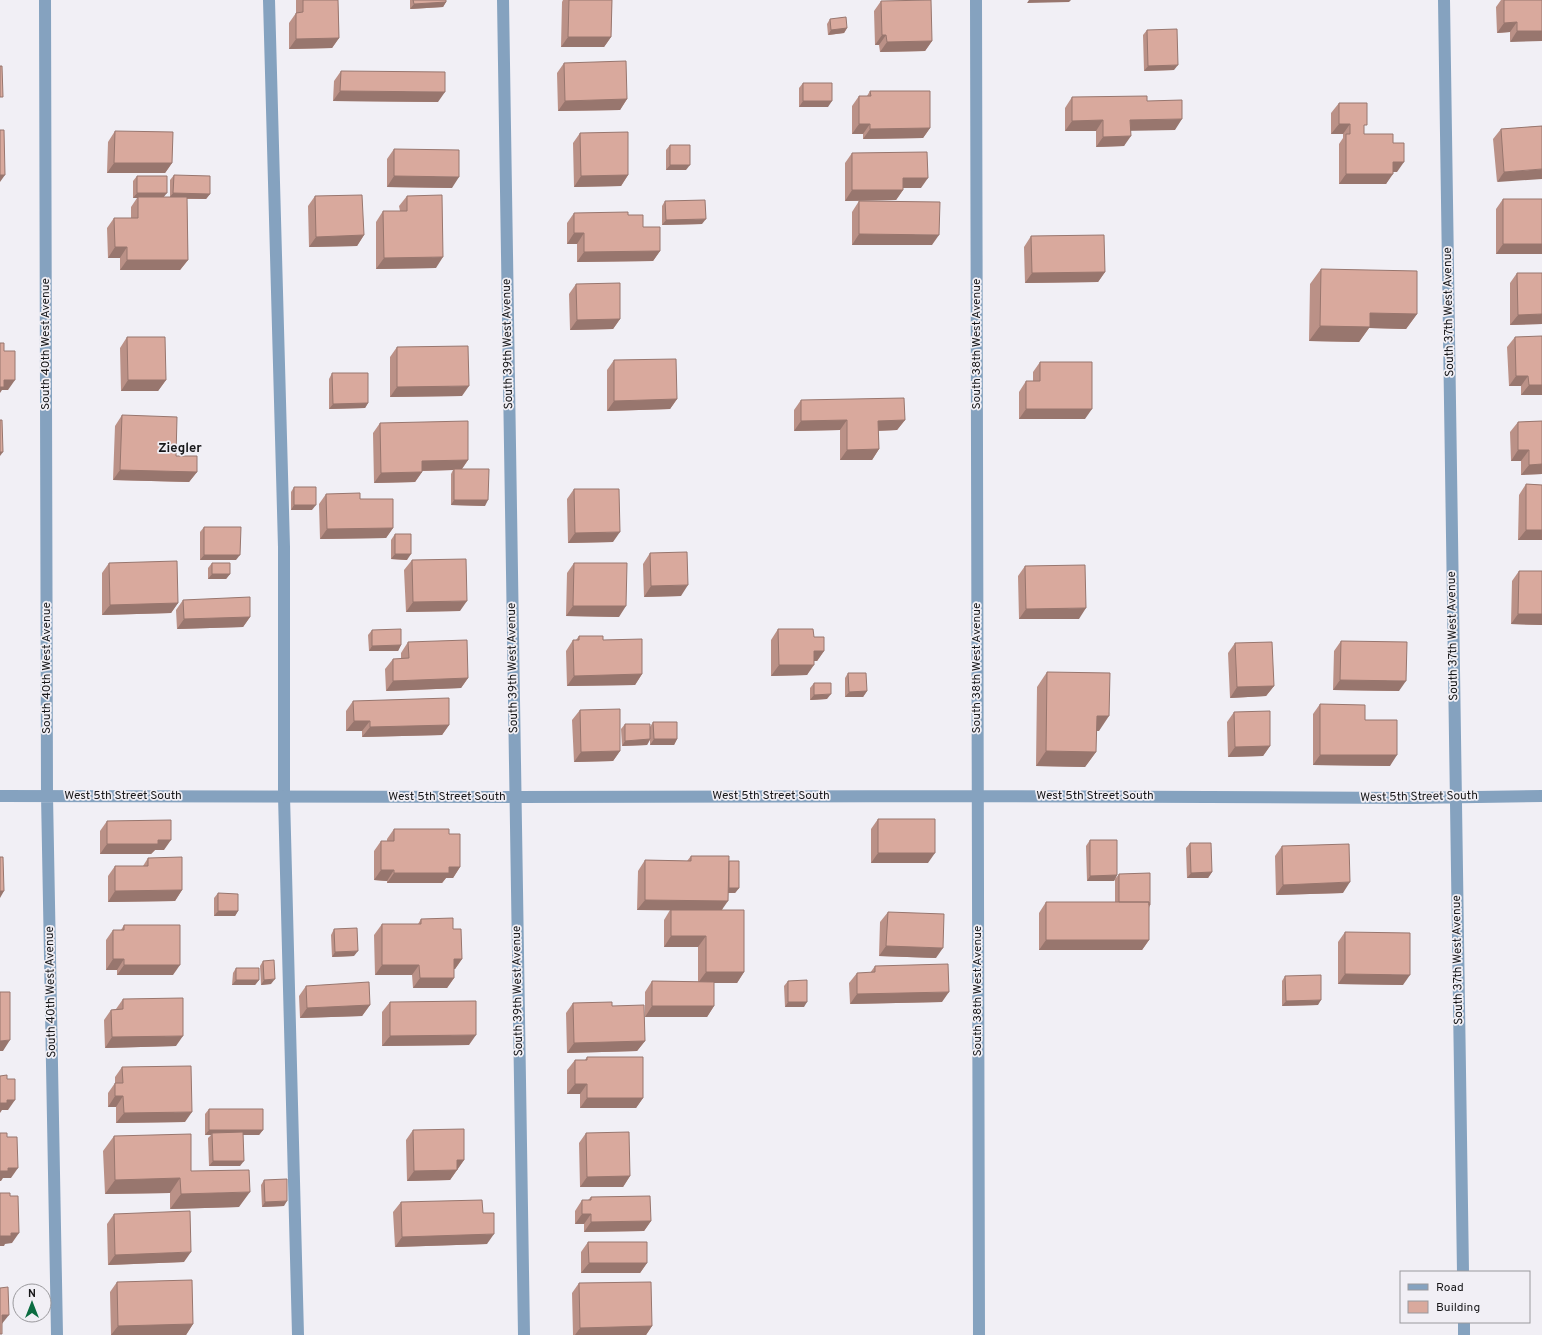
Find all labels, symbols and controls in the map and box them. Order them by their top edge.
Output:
street label: South 37th West Avenue [1440,247,1458,377]
street label: South 40th West Avenue [38,278,54,410]
street label: South 39th West Avenue [499,278,517,410]
street label: South 38th West Avenue [969,279,985,409]
district label: Ziegler [158,441,202,457]
street label: South 37th West Avenue [1444,571,1462,701]
street label: South 40th West Avenue [39,602,55,734]
street label: South 39th West Avenue [504,602,522,734]
street label: South 38th West Avenue [969,603,985,733]
street label: West 5th Street South [64,788,182,804]
street label: West 5th Street South [712,788,830,804]
street label: West 5th Street South [1036,788,1154,804]
street label: West 5th Street South [1360,788,1478,806]
street label: West 5th Street South [388,789,506,805]
street label: South 37th West Avenue [1449,895,1467,1025]
street label: South 39th West Avenue [509,925,527,1057]
street label: South 40th West Avenue [42,926,60,1058]
street label: South 38th West Avenue [970,926,986,1056]
legend [1400,1271,1530,1323]
text: Road [1436,1280,1464,1296]
north arrow [12,1283,52,1323]
text: N [28,1287,36,1301]
text: Building [1436,1300,1480,1316]

